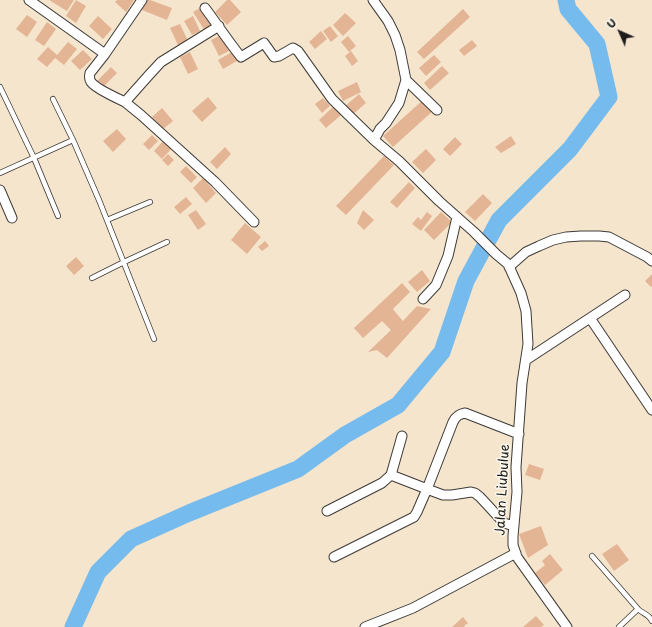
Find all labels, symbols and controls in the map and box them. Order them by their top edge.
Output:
north arrow [600,12,640,52]
text: U [602,14,620,32]
street label: Jalan Liubulue [493,444,513,536]

